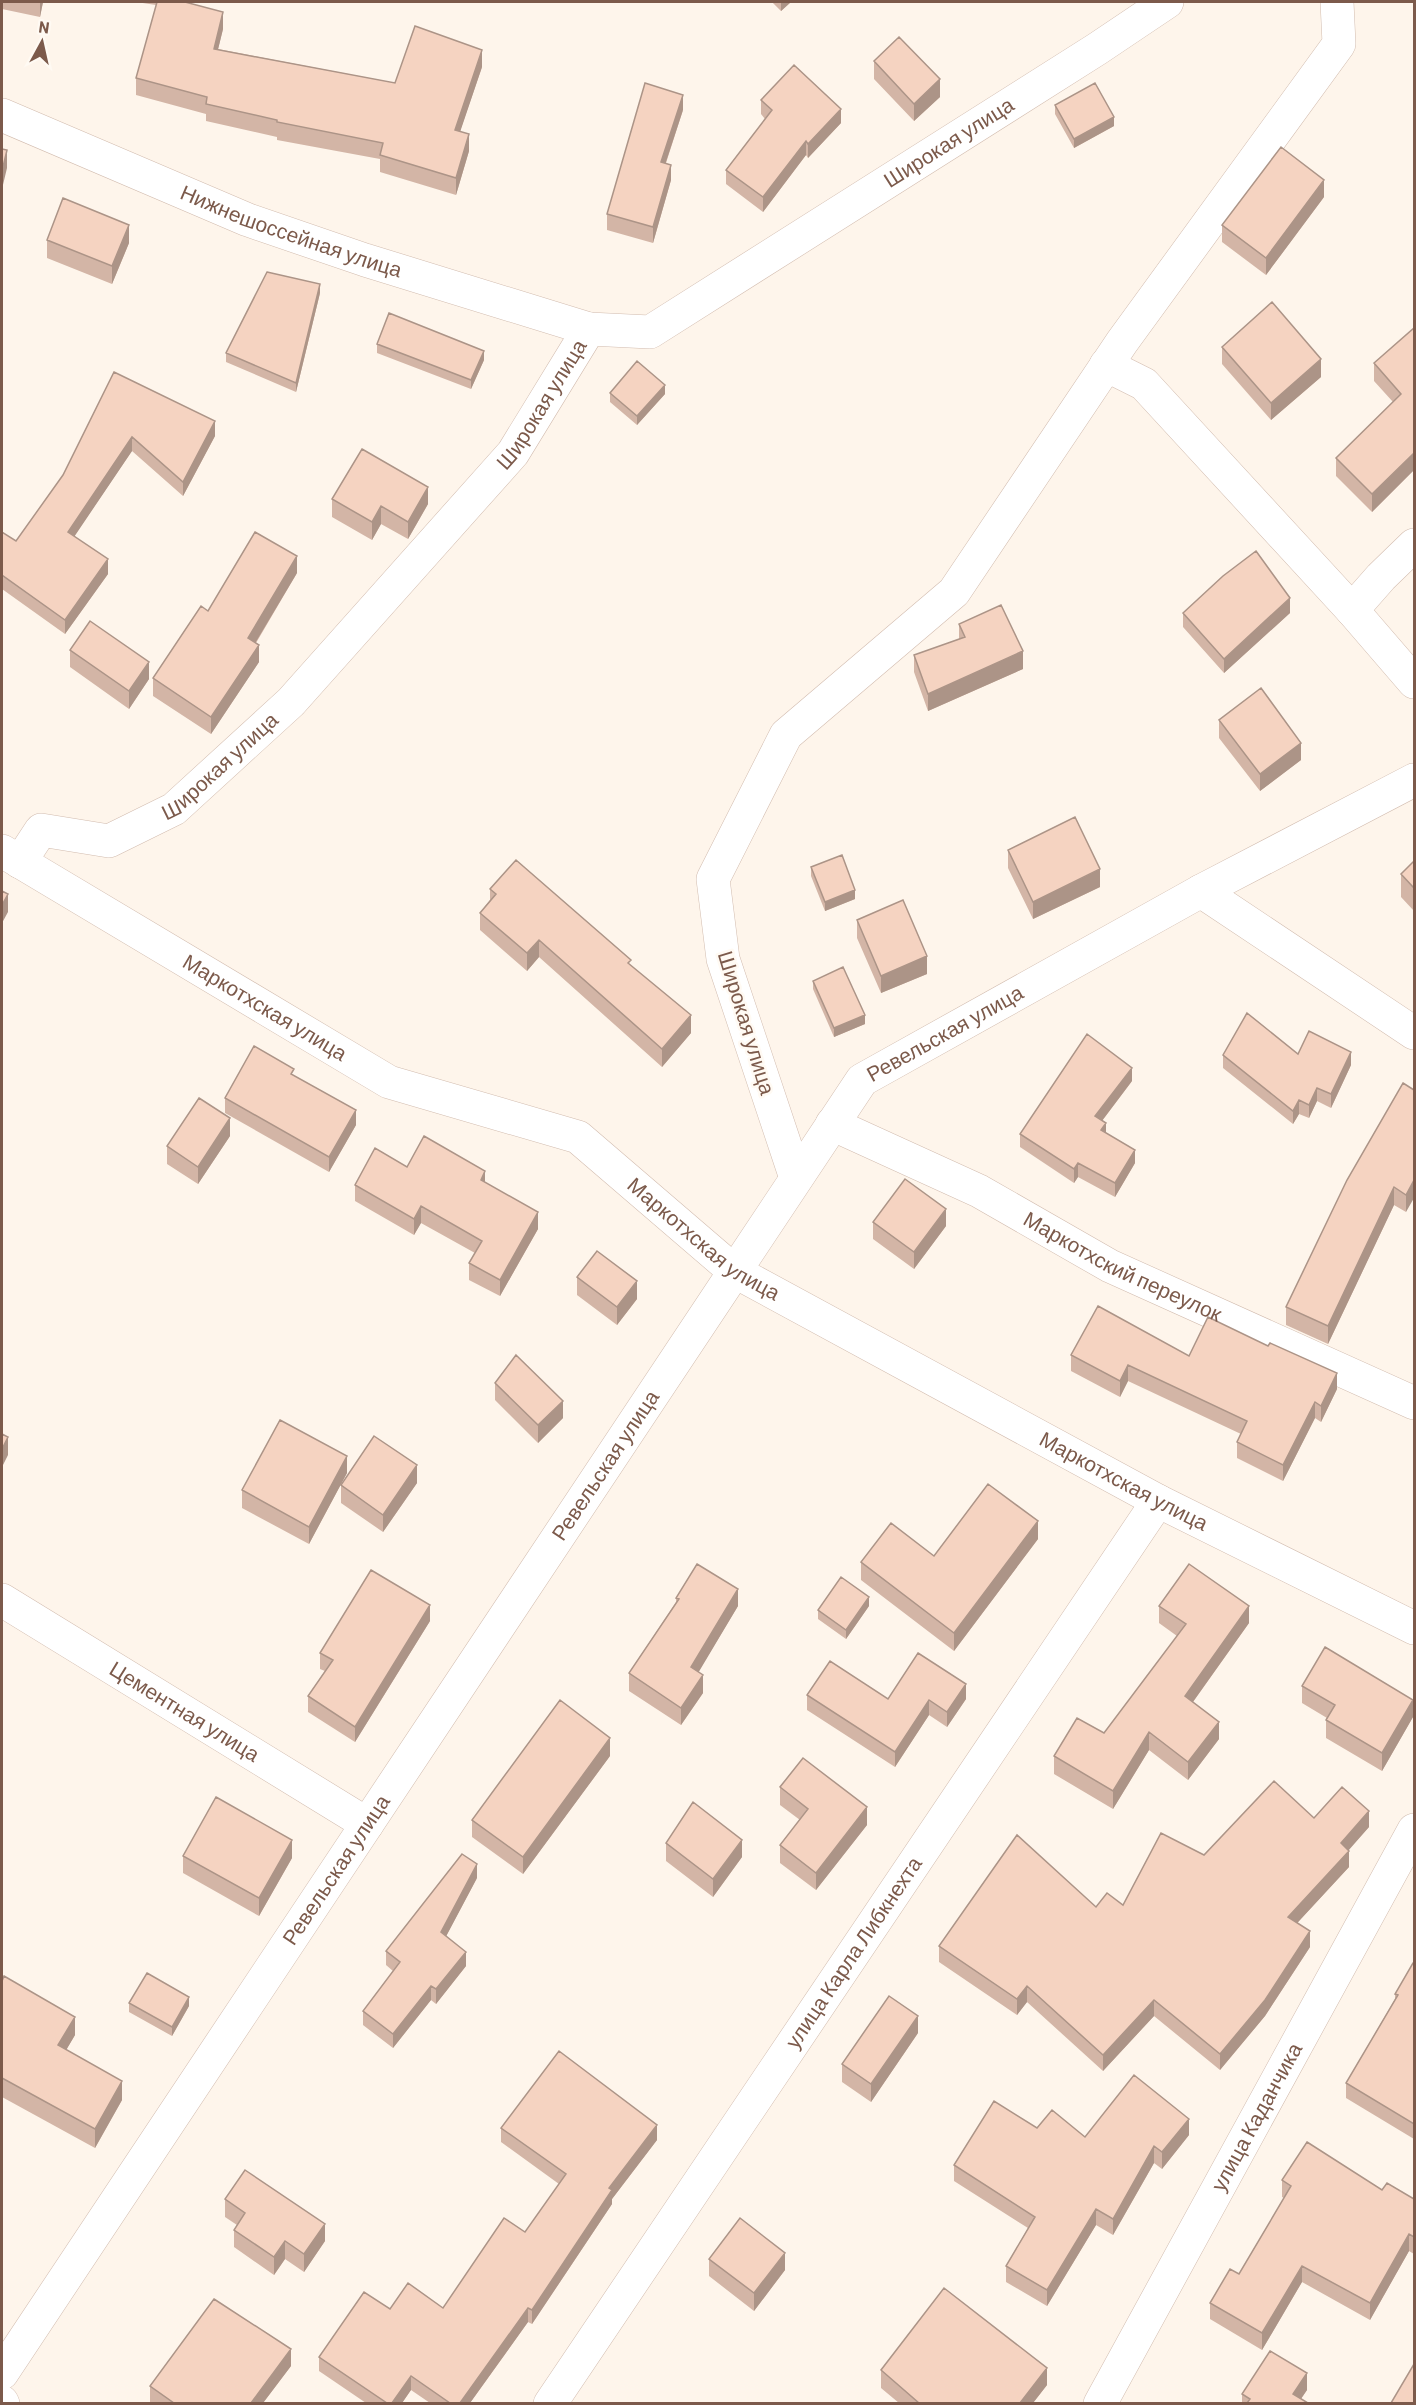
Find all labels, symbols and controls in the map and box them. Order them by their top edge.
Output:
north arrow [12,12,72,72]
text: N [38,17,51,37]
street label: Широкая улица [878,91,1018,192]
street label: Нижнешоссейная улица [177,179,406,282]
street label: Широкая улица [490,334,591,474]
street label: Широкая улица [157,706,283,824]
street label: Маркотхская улица [179,948,352,1065]
street label: Широкая улица [714,948,781,1098]
street label: Ревельская улица [862,979,1027,1086]
street label: Маркотхская улица [623,1171,785,1305]
street label: Маркотхский переулок [1020,1205,1227,1326]
street label: Ревельская улица [546,1385,663,1544]
street label: Маркотхская улица [1036,1425,1213,1535]
street label: Цементная улица [106,1655,265,1766]
street label: Ревельская улица [276,1789,394,1949]
street label: улица Карла Либкнехта [779,1851,926,2053]
street label: улица Каданчика [1205,2038,1306,2195]

